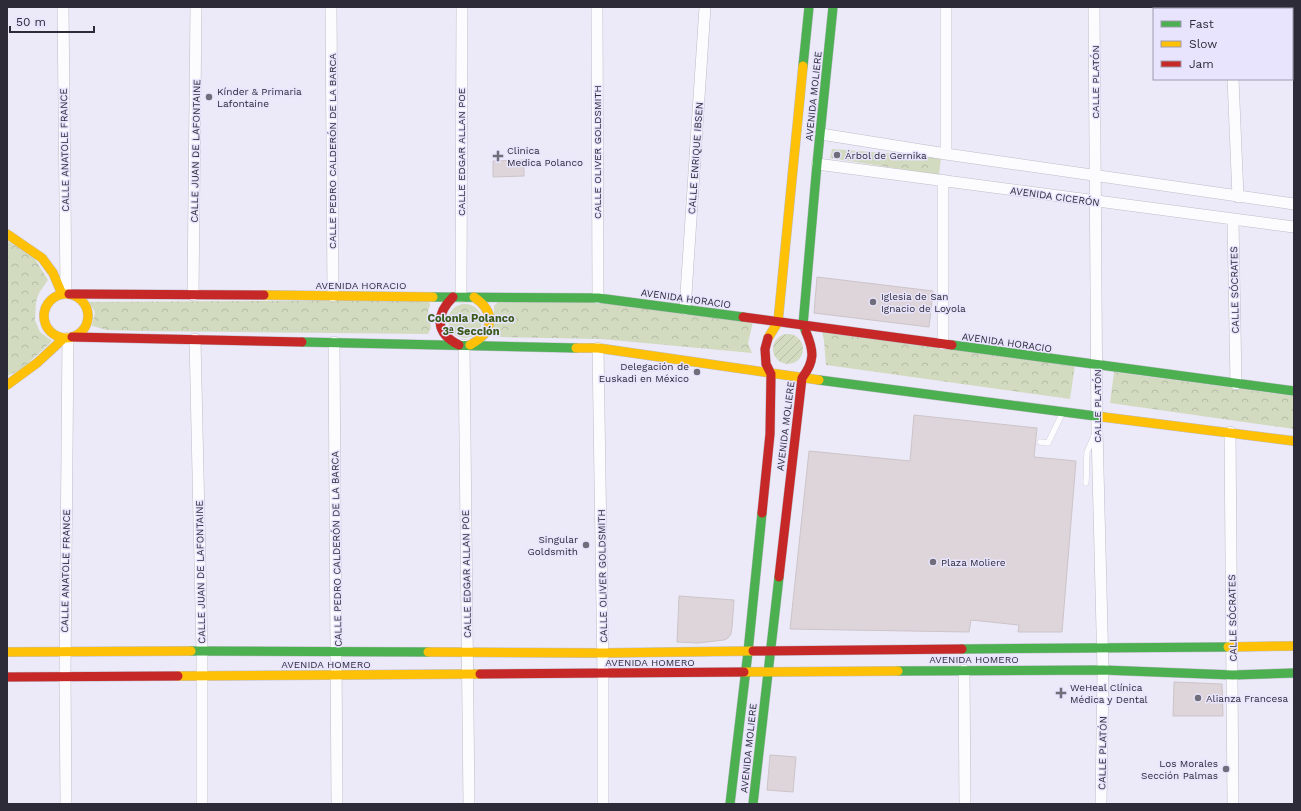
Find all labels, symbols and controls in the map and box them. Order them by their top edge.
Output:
scale bar [10,8,94,34]
legend [1153,8,1293,80]
text: 50 m [16,15,46,29]
text: Fast [1189,17,1214,31]
text: Slow [1189,37,1217,51]
street label: CALLE PLATÓN [1090,45,1101,119]
street label: AVENIDA MOLIERE [803,51,824,141]
street label: CALLE PEDRO CALDERÓN DE LA BARCA [327,53,338,249]
text: Jam [1189,57,1214,71]
street label: CALLE JUAN DE LAFONTAINE [189,79,202,223]
street label: CALLE OLIVER GOLDSMITH [592,85,603,219]
place label: Kínder & Primaria Lafontaine [217,86,302,109]
street label: CALLE ANATOLE FRANCE [58,88,71,212]
street label: CALLE EDGAR ALLAN POE [456,88,467,216]
marker: Kínder & Primaria Lafontaine [204,92,214,102]
street label: CALLE ENRIQUE IBSEN [686,102,705,215]
place label: Clinica Medica Polanco [507,145,583,168]
marker: Clinica Medica Polanco [492,150,504,162]
marker: Árbol de Gernika [832,150,842,160]
place label: Árbol de Gernika [845,150,927,161]
street label: AVENIDA CICERÓN [1009,185,1100,208]
street label: CALLE SÓCRATES [1228,246,1241,334]
street label: AVENIDA HORACIO [316,280,406,291]
street label: AVENIDA HORACIO [640,287,732,310]
place label: Iglesia de San Ignacio de Loyola [881,291,966,314]
marker: Iglesia de San Ignacio de Loyola [868,297,878,307]
district label: Colonia Polanco 3ª Sección [427,312,515,338]
street label: AVENIDA HORACIO [961,331,1053,354]
place label: Delegación de Euskadi en México [599,361,689,384]
marker: Delegación de Euskadi en México [692,367,702,377]
street label: CALLE PLATÓN [1092,369,1103,443]
street label: AVENIDA MOLIERE [775,381,796,471]
street label: CALLE PEDRO CALDERÓN DE LA BARCA [329,451,344,647]
street label: CALLE JUAN DE LAFONTAINE [194,500,207,644]
street label: CALLE ANATOLE FRANCE [59,509,72,633]
street label: CALLE OLIVER GOLDSMITH [596,509,609,643]
street label: CALLE EDGAR ALLAN POE [460,510,473,638]
place label: Singular Goldsmith [528,534,578,557]
marker: Singular Goldsmith [581,540,591,550]
marker: Plaza Moliere [928,557,938,567]
place label: Plaza Moliere [941,557,1006,568]
street label: CALLE SÓCRATES [1226,574,1239,662]
street label: AVENIDA HOMERO [929,654,1019,665]
street label: AVENIDA HOMERO [605,657,695,668]
street label: AVENIDA HOMERO [281,659,371,670]
place label: WeHeal Clínica Médica y Dental [1070,682,1148,705]
marker: WeHeal Clínica Médica y Dental [1055,687,1067,699]
marker: Alianza Francesa [1193,693,1203,703]
place label: Alianza Francesa [1206,693,1288,704]
street label: AVENIDA MOLIERE [738,703,759,793]
street label: CALLE PLATÓN [1096,716,1109,790]
place label: Los Morales Sección Palmas [1141,758,1218,781]
marker: Los Morales Sección Palmas [1221,764,1231,774]

